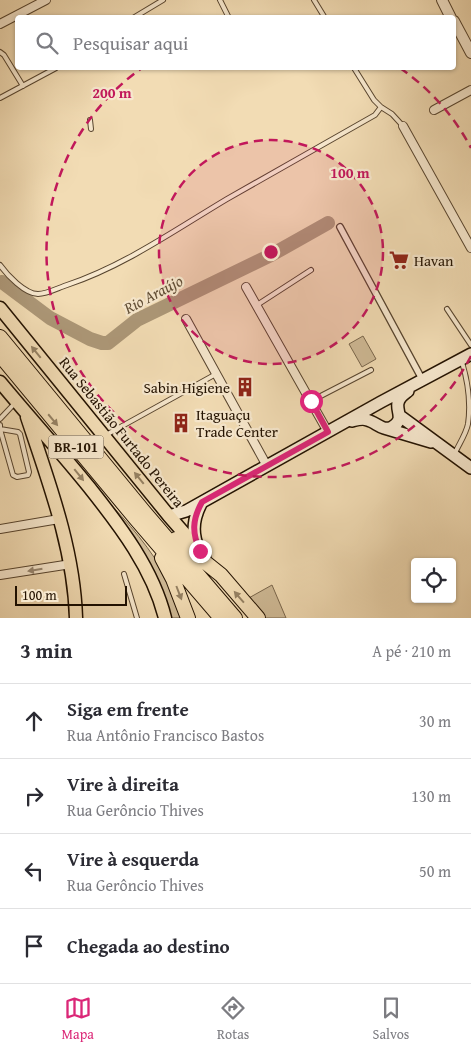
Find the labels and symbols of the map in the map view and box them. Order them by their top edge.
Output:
text: 200 m [92,82,132,103]
text: 100 m [330,162,370,183]
centre of rings [262,243,280,261]
supermarket icon: Havan [388,249,410,271]
place label: Havan [414,250,454,271]
water label: Rio Araújo [118,268,187,320]
one-way arrow [30,346,41,359]
street label: Rua Sebastião Furtado Pereira [55,352,189,512]
building icon: Sabin Higiene [234,376,256,398]
place label: Sabin Higiene [144,377,230,398]
route start [300,390,323,413]
place label: Itaguaçu Trade Center [196,404,278,442]
building icon: Itaguaçu Trade Center [170,412,192,434]
one-way arrow [48,413,59,426]
road number: BR-101 [48,436,104,458]
one-way arrow [73,468,84,481]
one-way arrow [133,472,144,485]
route end [189,540,212,563]
one-way arrow [27,566,43,574]
scale bar [15,583,128,606]
one-way arrow [175,586,183,601]
one-way arrow [234,590,245,603]

